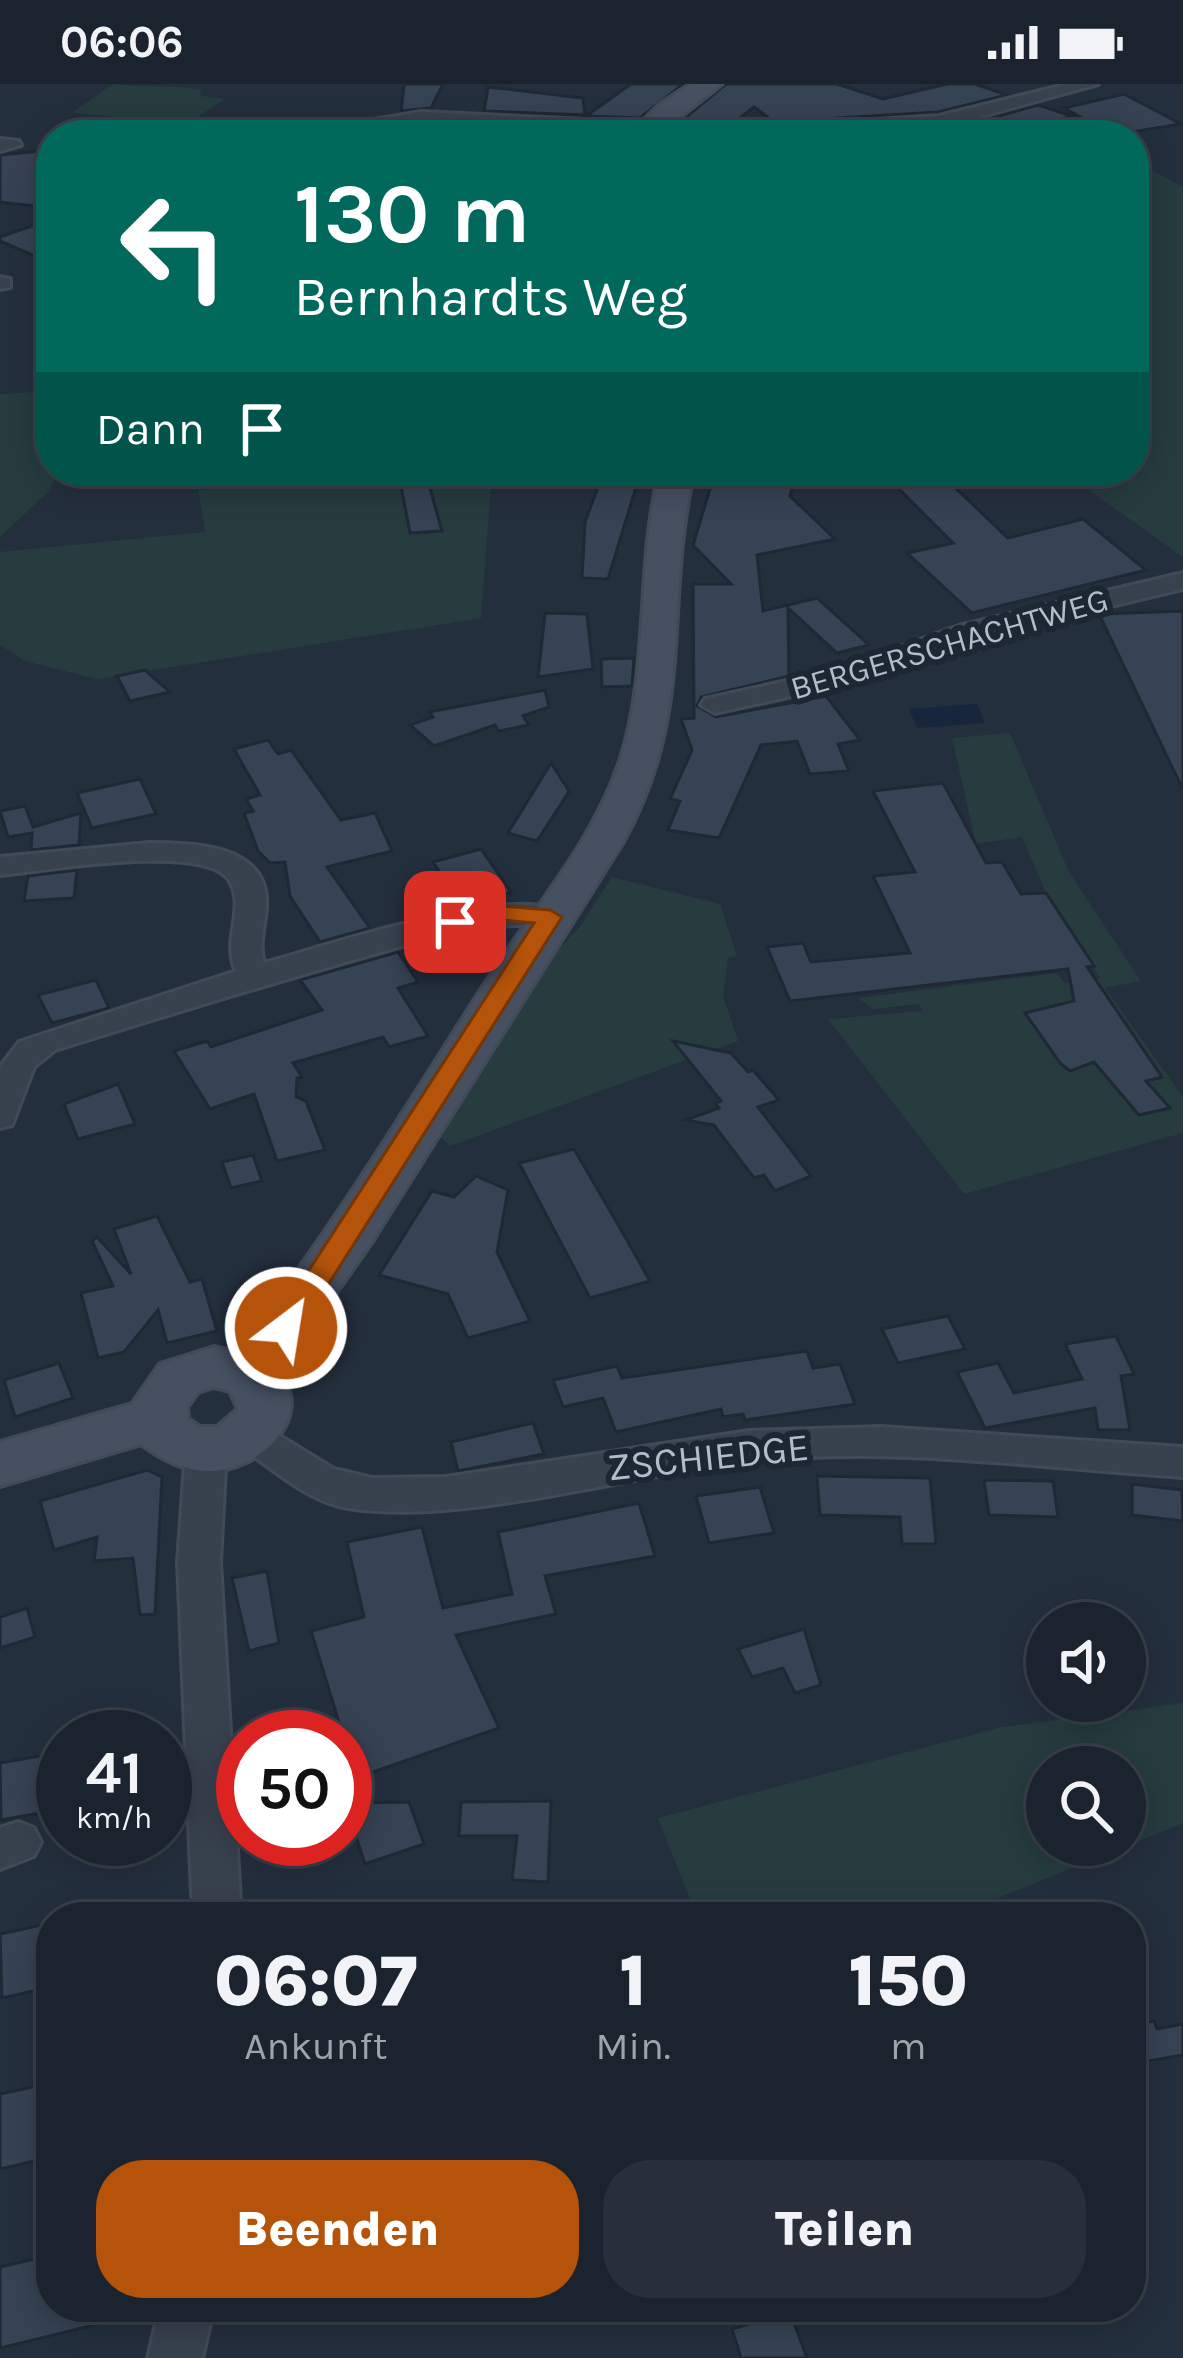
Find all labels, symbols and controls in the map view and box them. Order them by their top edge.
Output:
text: 06:06 [60,16,184,68]
text: 130 m [294,165,530,263]
icon: left [96,168,252,324]
text: Bernhardts Weg [294,265,688,329]
icon: arrive [229,396,295,462]
text: Dann [96,403,205,455]
street label: BERGERSCHACHTWEG [786,580,1112,708]
pin [404,871,506,973]
icon: arrive [422,889,488,955]
position arrow [223,1265,349,1391]
street label: ZSCHIEDGE [605,1424,811,1490]
map controls [1026,1602,1146,1866]
button: sound [1026,1602,1146,1722]
speed limit sign: 50 [216,1710,372,1866]
text: 41 [85,1738,143,1808]
button: search [1026,1746,1146,1866]
text: km/h [76,1800,152,1836]
text: 06:07 [214,1939,418,2023]
text: 1 [619,1939,647,2023]
text: 150 [849,1939,968,2023]
text: Ankunft [244,2023,387,2069]
text: Min. [596,2023,671,2069]
text: m [890,2023,927,2069]
button: Beenden [96,2160,579,2298]
button: Teilen [603,2160,1086,2298]

